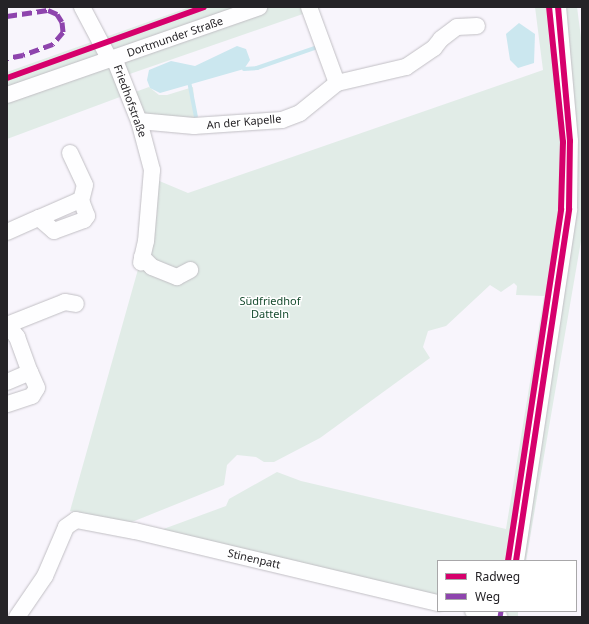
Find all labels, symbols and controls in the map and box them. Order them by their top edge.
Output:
street label: Dortmunder Straße [125,14,225,60]
street label: Friedhofstraße [111,63,149,139]
street label: An der Kapelle [206,112,282,132]
park label: Südfriedhof Datteln [240,295,300,321]
street label: Stinenpatt [226,547,282,571]
legend [437,560,577,612]
text: Radweg [475,568,520,585]
text: Weg [475,588,500,605]

